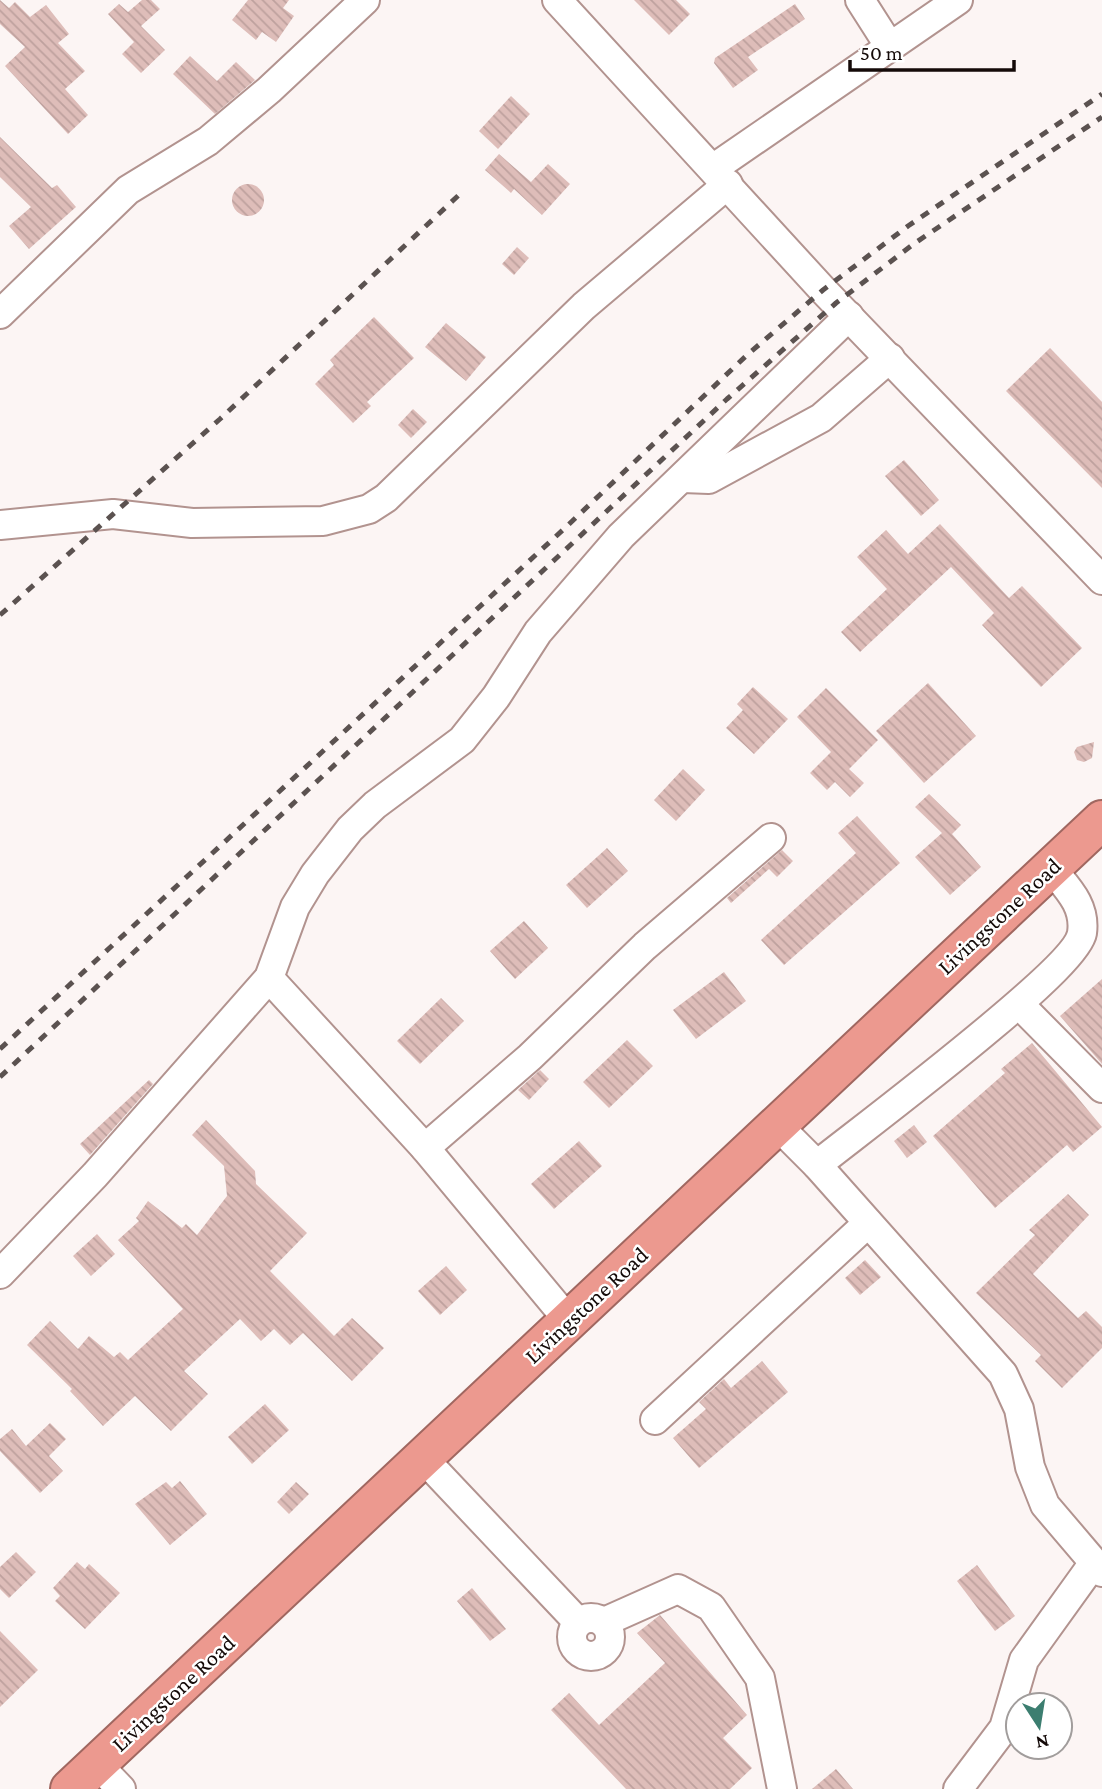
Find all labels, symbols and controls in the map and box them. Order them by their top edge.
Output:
scale bar [850,28,1014,72]
text: 50 m [860,41,903,65]
street label: Livingstone Road [932,852,1066,980]
street label: Livingstone Road [519,1241,653,1369]
street label: Livingstone Road [106,1629,240,1757]
north arrow [1004,1691,1074,1761]
text: N [1034,1731,1051,1754]

